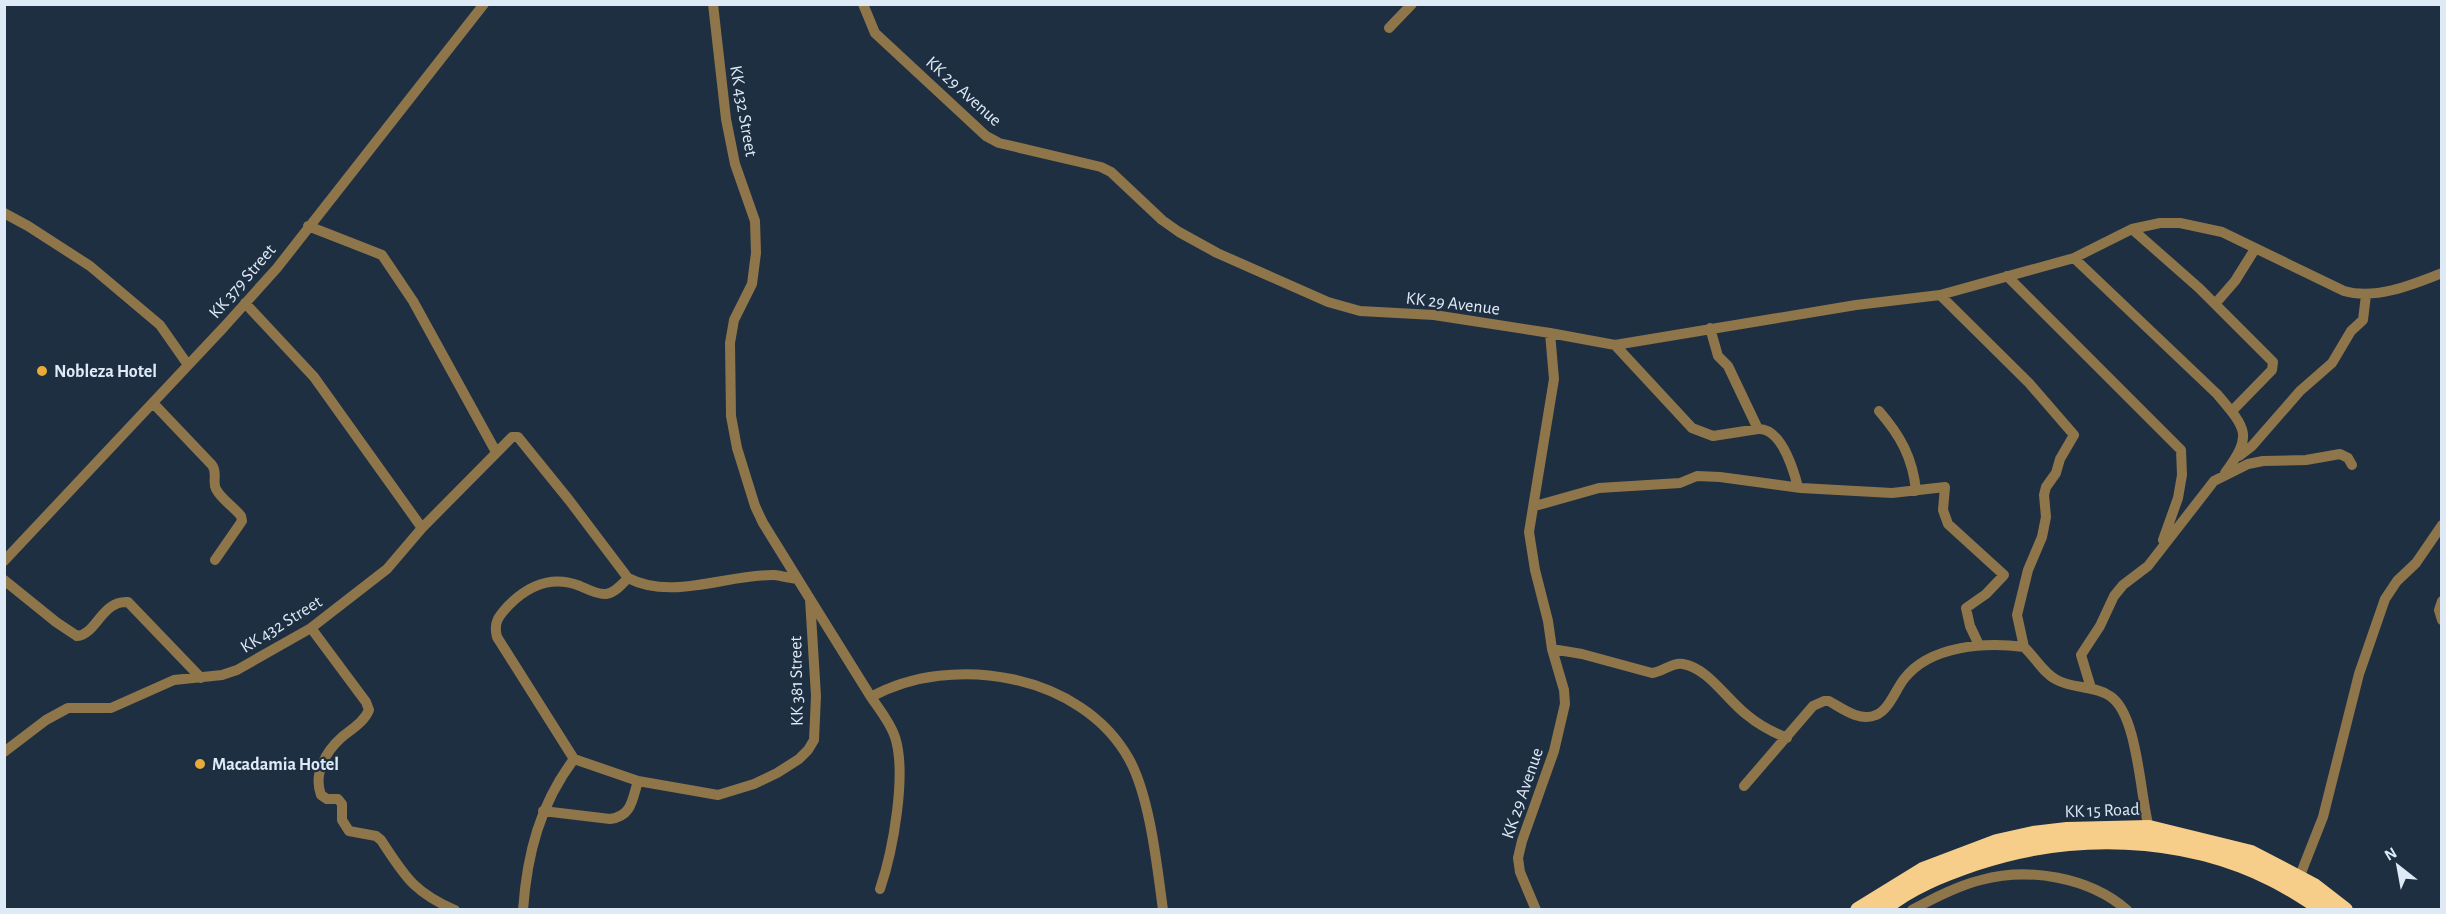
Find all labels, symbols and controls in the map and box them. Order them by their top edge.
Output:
street label: KK 29 Avenue [922,53,1005,130]
street label: KK 432 Street [726,64,760,158]
street label: KK 379 Street [206,241,280,322]
street label: KK 29 Avenue [1405,289,1501,319]
place label: Nobleza Hotel [54,363,157,381]
marker: Nobleza Hotel [35,364,49,378]
street label: KK 432 Street [238,593,326,657]
street label: KK 381 Street [787,636,807,726]
street label: KK 29 Avenue [1499,746,1547,841]
place label: Macadamia Hotel [212,756,339,774]
marker: Macadamia Hotel [193,757,207,771]
street label: KK 15 Road [2064,801,2140,821]
north arrow [2368,836,2428,896]
text: N [2382,844,2400,864]

